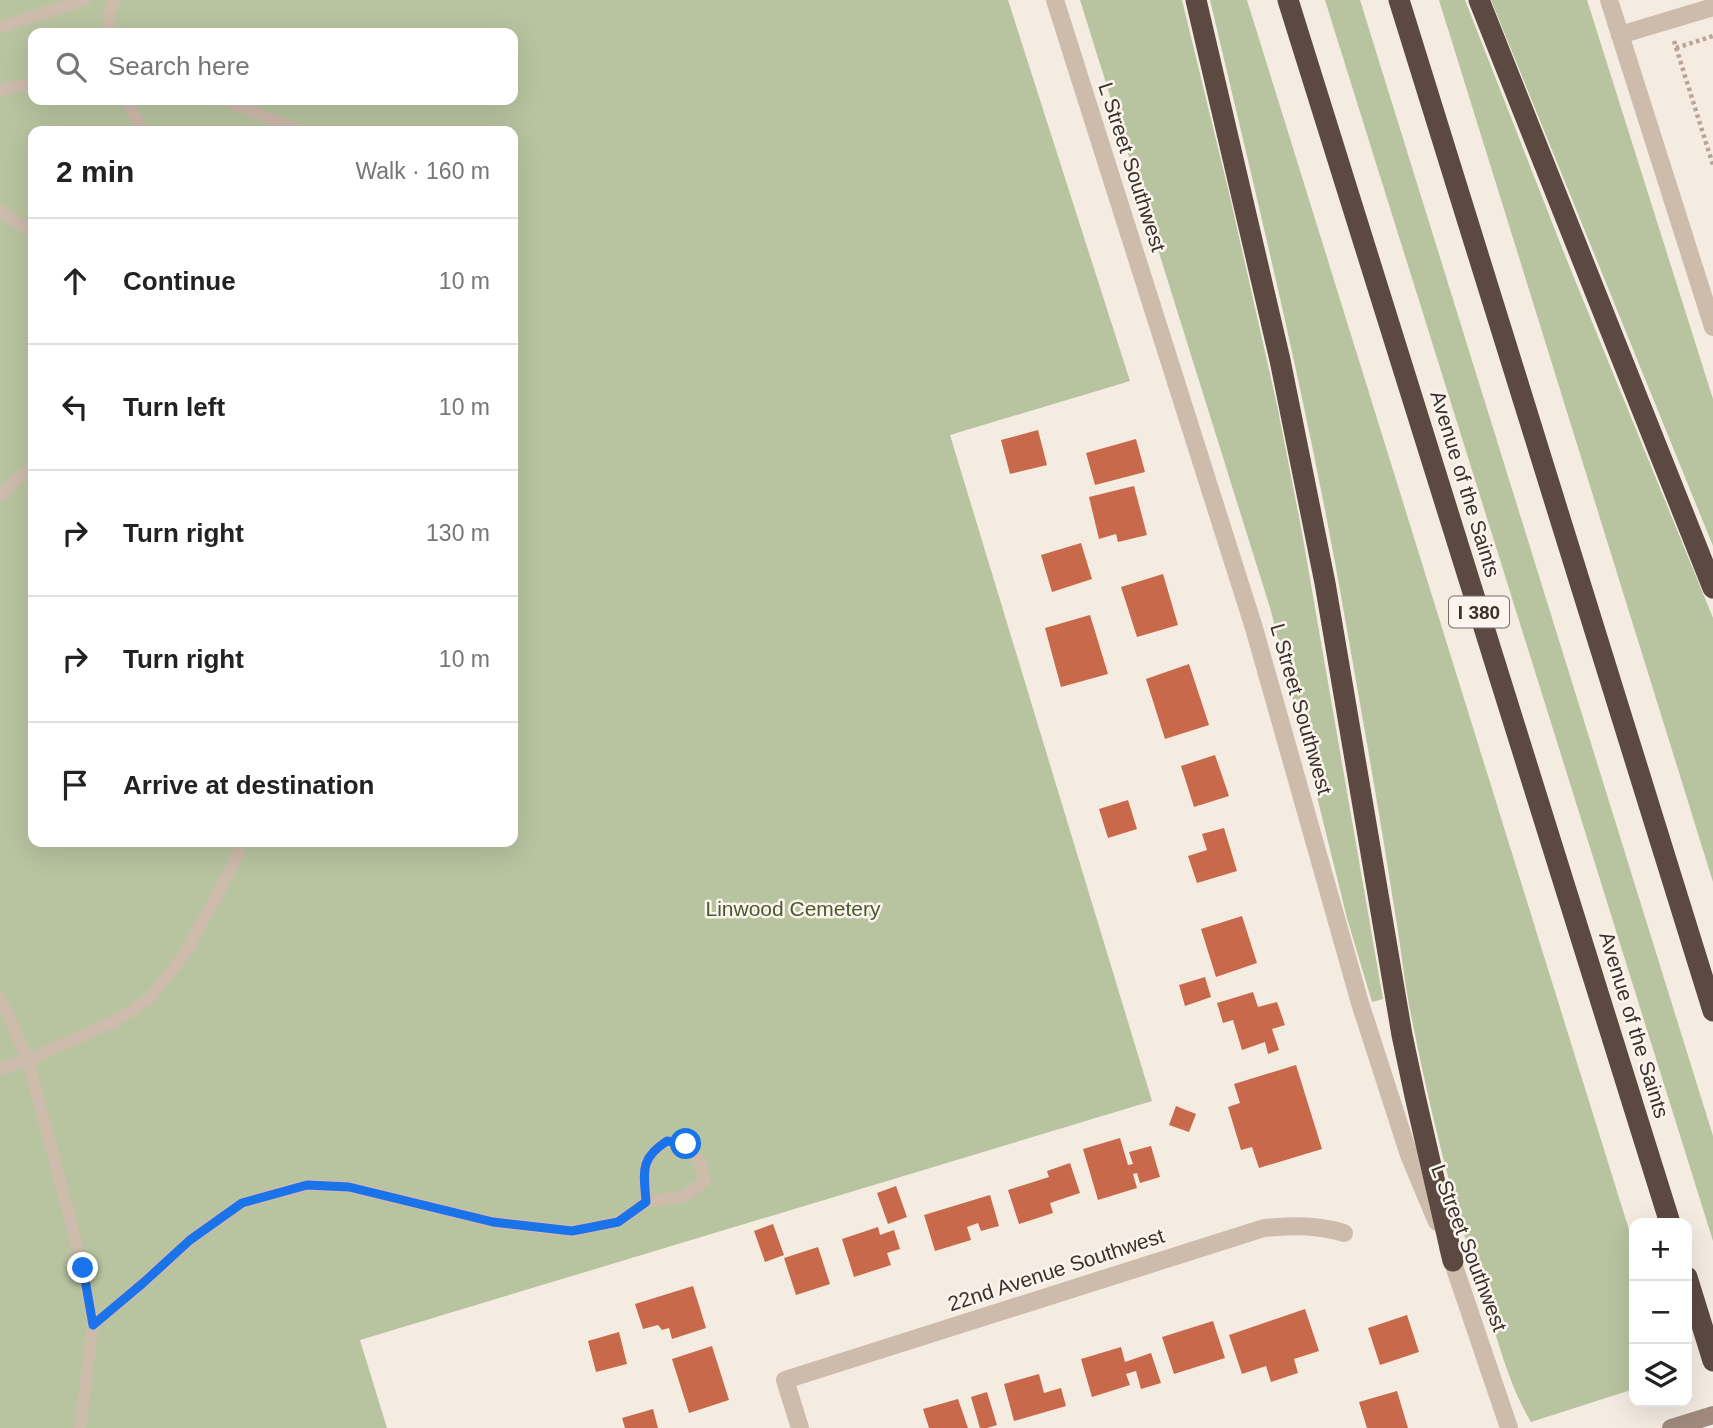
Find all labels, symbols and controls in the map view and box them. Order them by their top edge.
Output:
search box [28,28,518,105]
icon: search [52,48,90,86]
text: Search here [108,51,250,81]
street label: L Street Southwest [1094,79,1171,255]
text: 2 min [56,155,134,188]
text: Walk · 160 m [355,158,490,184]
icon: ahead [56,262,94,300]
text: Continue [123,266,236,296]
text: 10 m [439,268,490,294]
icon: left [56,388,94,426]
street label: Avenue of the Saints [1426,388,1505,580]
text: Turn left [123,392,225,422]
text: 10 m [439,394,490,420]
icon: right [56,514,94,552]
text: Turn right [123,518,244,548]
text: 130 m [426,520,490,546]
road number: I 380 [1449,596,1509,628]
street label: L Street Southwest [1266,621,1337,797]
icon: right [56,640,94,678]
text: Turn right [123,644,244,674]
text: 10 m [439,646,490,672]
icon: arrive [56,766,94,804]
text: Arrive at destination [123,770,374,800]
park label: Linwood Cemetery [705,897,881,920]
street label: Avenue of the Saints [1595,929,1674,1121]
route start [670,1128,701,1159]
street label: L Street Southwest [1427,1161,1512,1335]
map controls [1629,1218,1692,1407]
button: + [1629,1218,1692,1281]
street label: 22nd Avenue Southwest [945,1224,1167,1315]
route end [67,1252,98,1283]
button: − [1629,1281,1692,1344]
button: layers [1629,1344,1692,1407]

